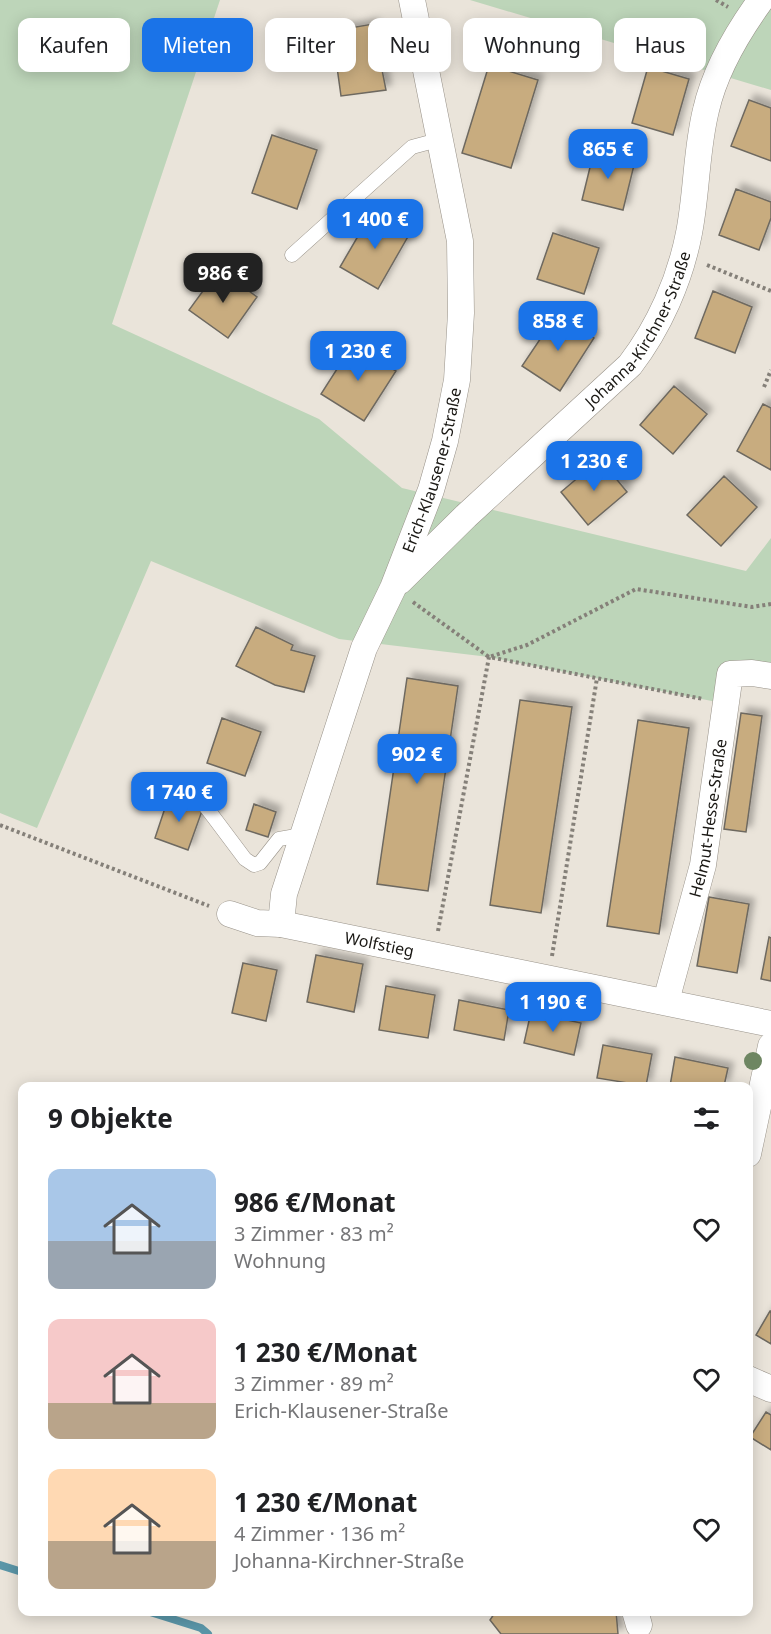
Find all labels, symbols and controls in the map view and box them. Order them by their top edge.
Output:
chip: Kaufen [18,18,130,72]
chip: Mieten [142,18,253,72]
chip: Filter [265,18,356,72]
chip: Neu [368,18,451,72]
chip: Wohnung [463,18,602,72]
chip: Haus [614,18,706,72]
pin: 865 € [566,129,650,180]
text: 865 € [583,135,633,162]
pin: 1 400 € [320,199,430,250]
text: 1 400 € [341,205,409,232]
street label: Johanna-Kirchner-Straße [579,249,695,414]
pin: 986 € [181,253,265,304]
text: 986 € [198,259,248,286]
pin: 858 € [516,301,600,352]
text: 858 € [533,307,583,334]
pin: 1 230 € [303,331,413,382]
text: 1 230 € [324,337,392,364]
street label: Erich-Klausener-Straße [397,386,466,556]
pin: 1 230 € [539,441,649,492]
text: 1 230 € [560,447,628,474]
pin: 902 € [375,734,459,785]
street label: Helmut-Hesse-Straße [684,738,732,900]
text: 902 € [392,740,442,767]
pin: 1 740 € [124,772,234,823]
text: 1 740 € [145,778,213,805]
street label: Wolfstieg [343,926,416,962]
pin: 1 190 € [498,982,608,1033]
text: 1 190 € [519,988,587,1015]
text: 9 Objekte [48,1100,173,1136]
icon: filters [690,1102,723,1135]
text: 986 €/Monat [234,1184,396,1220]
icon: home [96,1193,168,1265]
icon: heart [690,1213,723,1246]
text: 3 Zimmer · 83 m² [234,1220,394,1247]
text: Wohnung [234,1247,326,1274]
text: 1 230 €/Monat [234,1334,417,1370]
icon: home [96,1343,168,1415]
icon: heart [690,1363,723,1396]
text: 3 Zimmer · 89 m² [234,1370,394,1397]
text: Erich-Klausener-Straße [234,1397,448,1424]
text: 1 230 €/Monat [234,1484,417,1520]
icon: home [96,1493,168,1565]
icon: heart [690,1513,723,1546]
text: 4 Zimmer · 136 m² [234,1520,405,1547]
text: Johanna-Kirchner-Straße [234,1547,464,1574]

